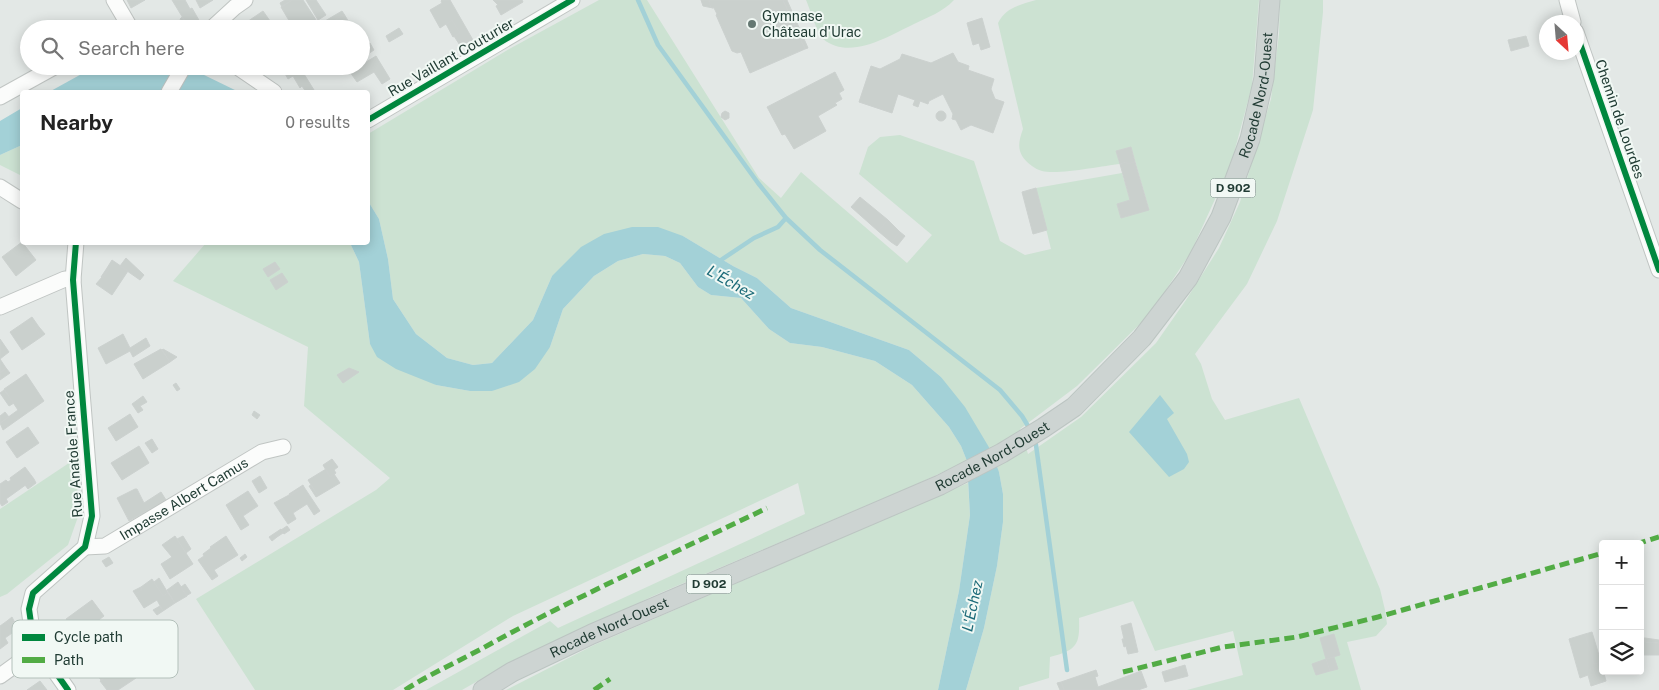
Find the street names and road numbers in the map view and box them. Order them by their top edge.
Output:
street label: Rue Vaillant Couturier [385,14,517,100]
street label: Rocade Nord-Ouest [1236,32,1276,160]
street label: Chemin de Lourdes [1592,57,1648,181]
road number: D 902 [1210,178,1256,198]
street label: Rue Anatole France [61,390,85,518]
street label: Rocade Nord-Ouest [932,418,1052,494]
street label: Impasse Albert Camus [117,454,251,543]
road number: D 902 [686,574,732,594]
street label: Rocade Nord-Ouest [547,594,671,661]

